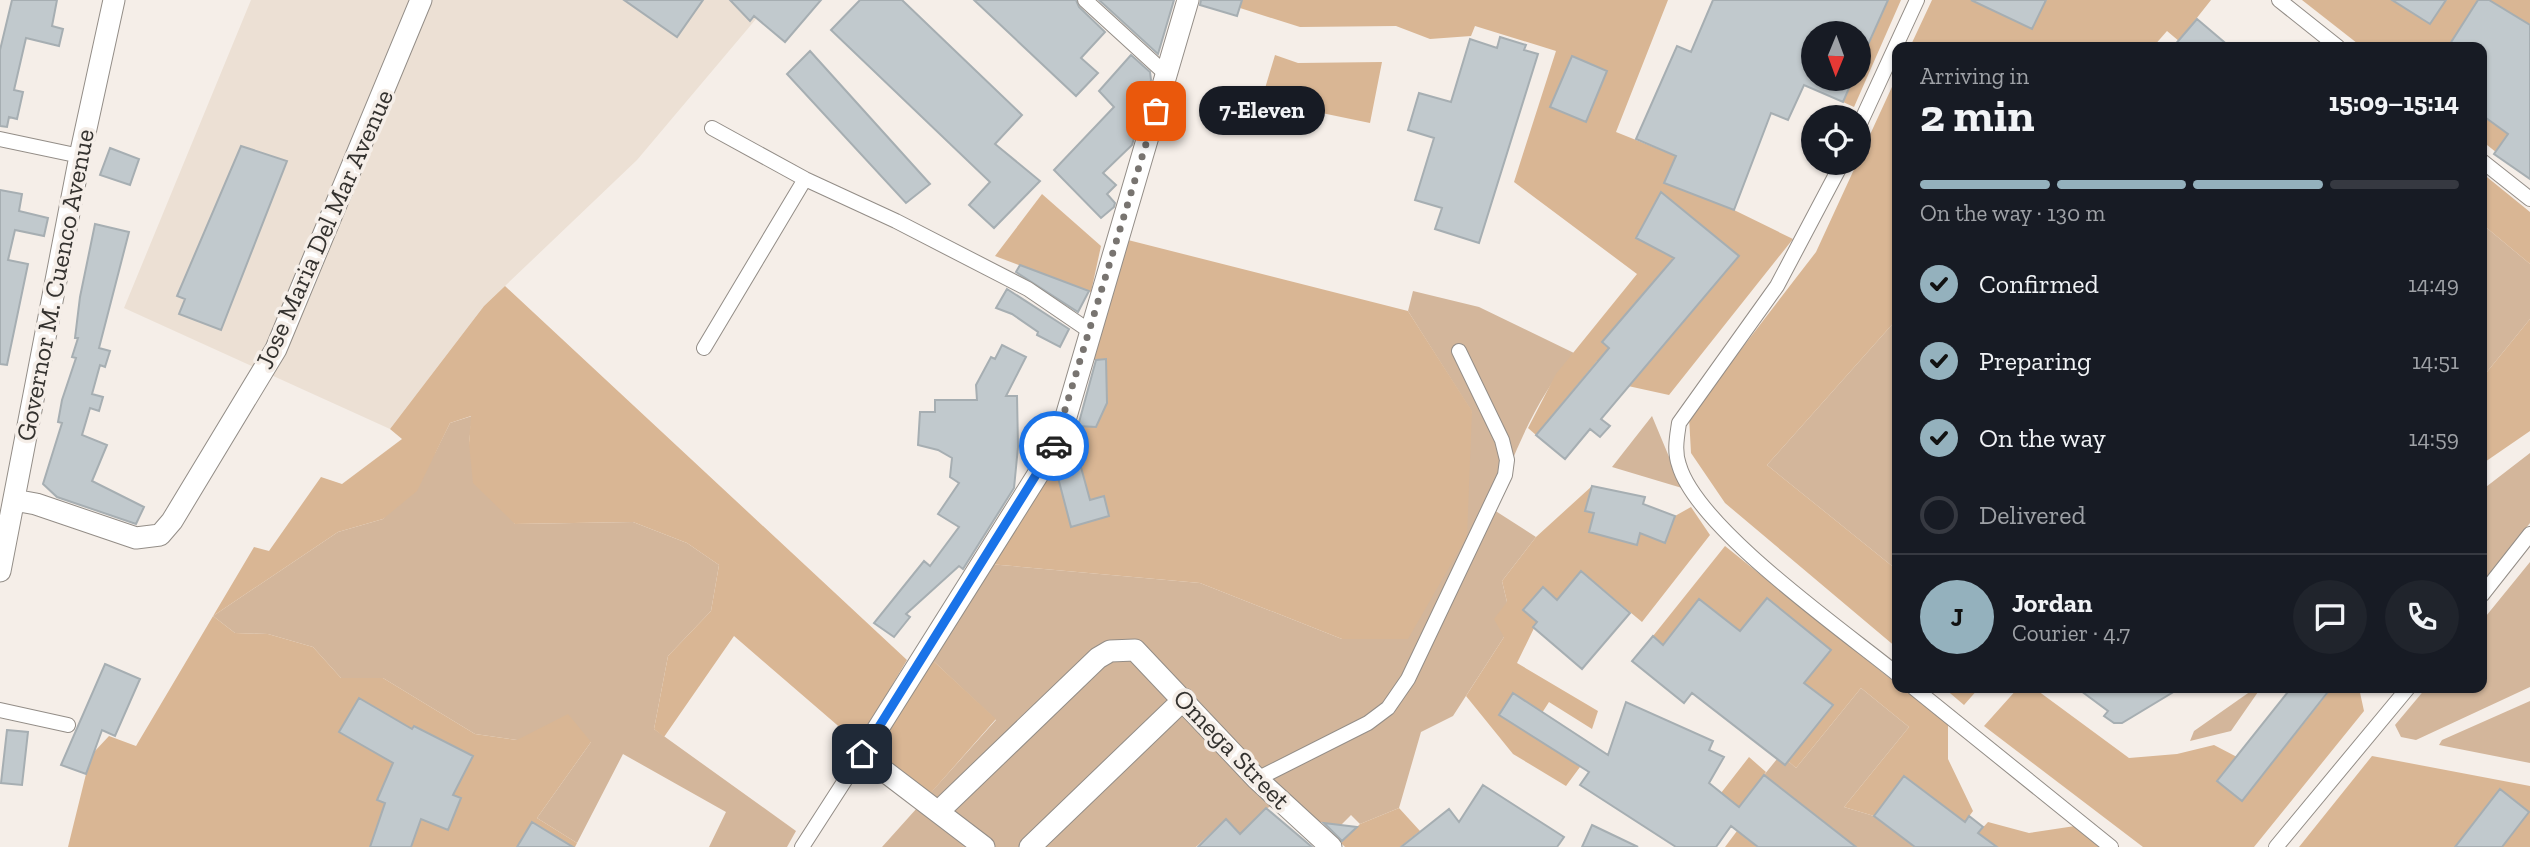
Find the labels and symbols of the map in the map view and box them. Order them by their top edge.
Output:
north arrow [1801,21,1871,91]
pin [1126,81,1186,141]
street label: Jose Maria Del Mar Avenue [248,84,400,374]
callout: 7-Eleven [1198,86,1324,136]
street label: Governor M. Cuenco Avenue [9,126,101,444]
courier [1019,411,1089,481]
street label: Omega Street [1167,682,1298,816]
pin [832,724,892,784]

